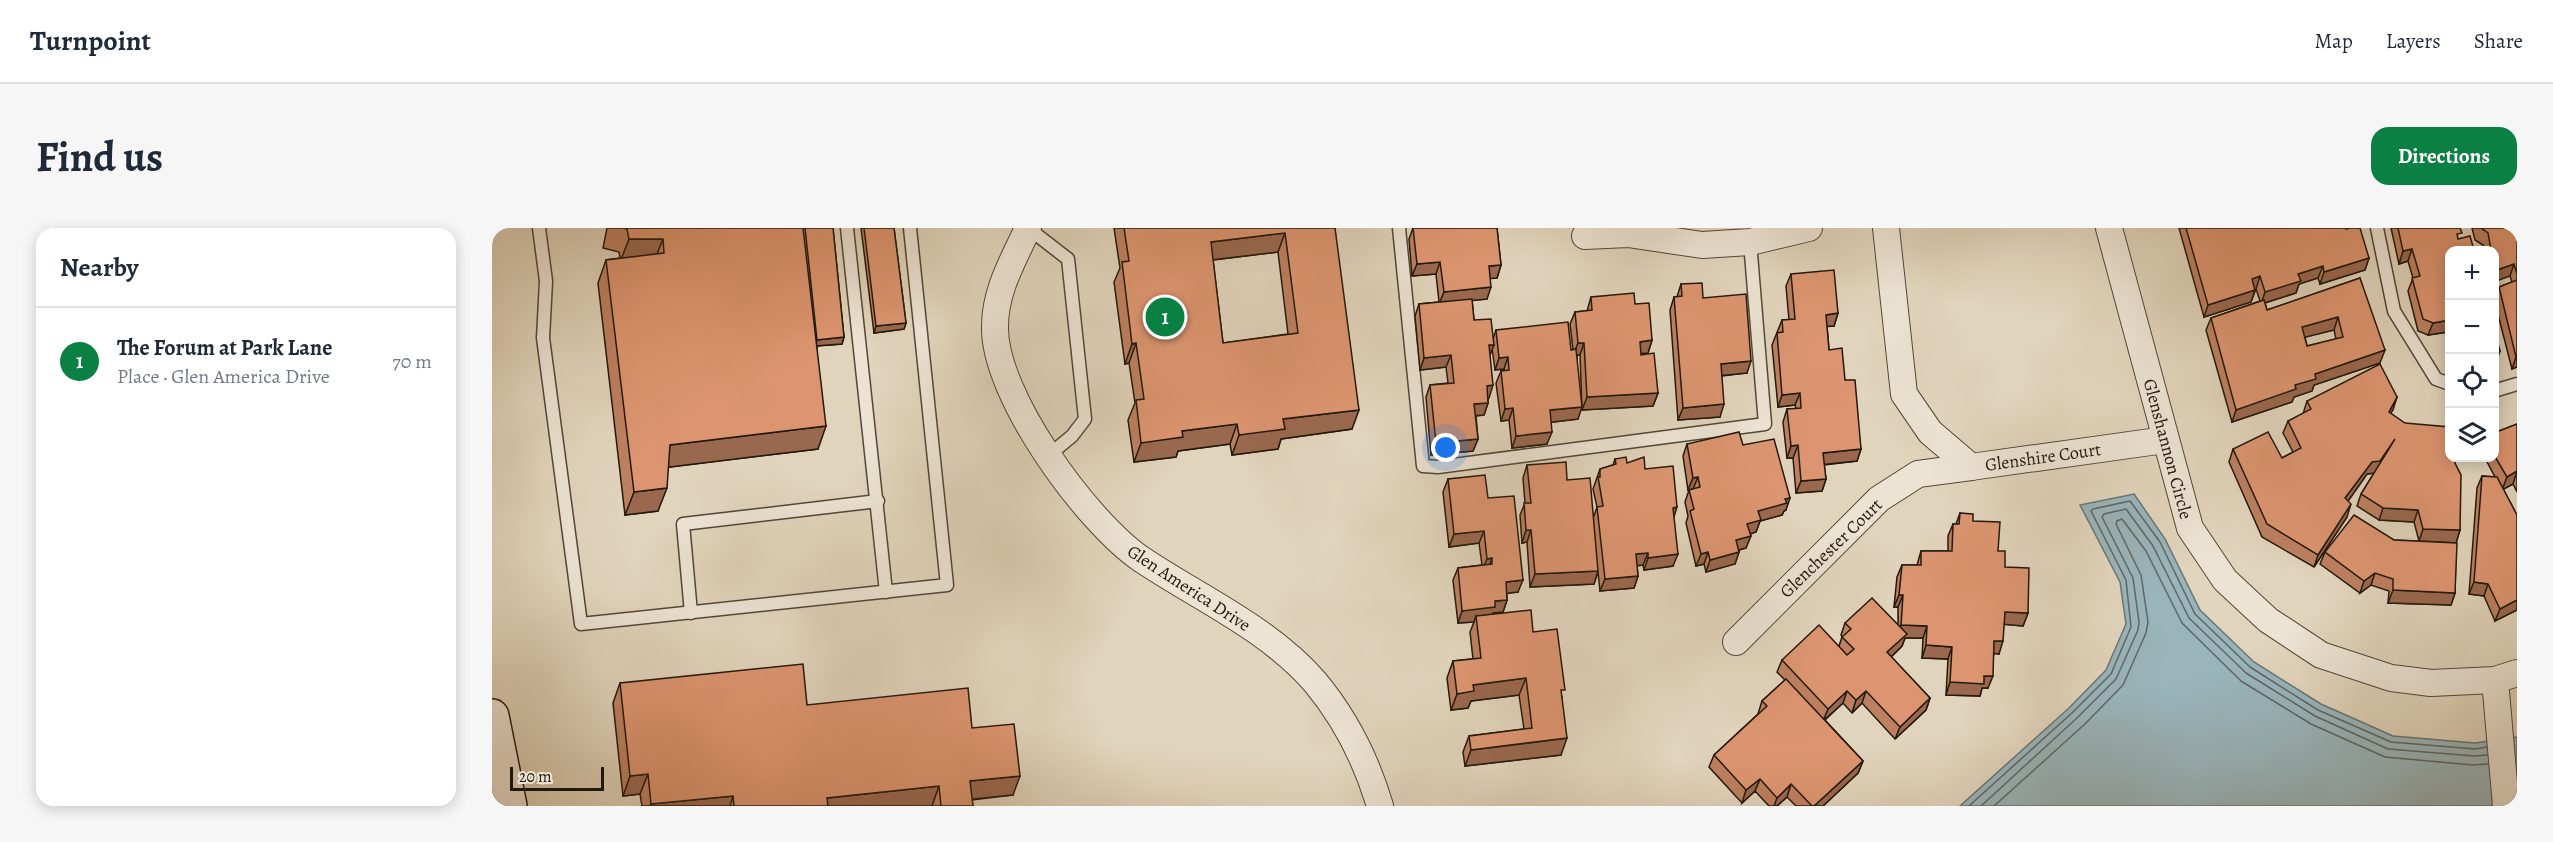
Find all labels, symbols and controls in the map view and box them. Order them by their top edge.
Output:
text: Turnpoint [30,22,151,60]
text: Map [2314,27,2353,55]
text: Layers [2386,27,2441,55]
text: Share [2474,27,2523,55]
button: Directions [2371,127,2517,185]
text: Find us [36,128,163,185]
map controls [2445,246,2499,462]
button: + [2445,246,2499,300]
text: Nearby [60,250,139,285]
pin: 1 [1146,294,1184,340]
button: − [2445,300,2499,354]
text: The Forum at Park Lane [117,333,332,363]
text: 1 [76,348,83,375]
text: 70 m [392,348,432,375]
button: locate [2445,354,2499,408]
text: Place · Glen America Drive [117,363,330,390]
street label: Glenshannon Circle [2138,376,2198,522]
button: layers [2445,408,2499,462]
your location [1431,433,1460,462]
street label: Glenshire Court [1983,437,2103,477]
street label: Glenchester Court [1775,493,1887,603]
street label: Glen America Drive [1123,539,1255,637]
scale bar [510,764,604,792]
text: 20 m [519,766,552,788]

